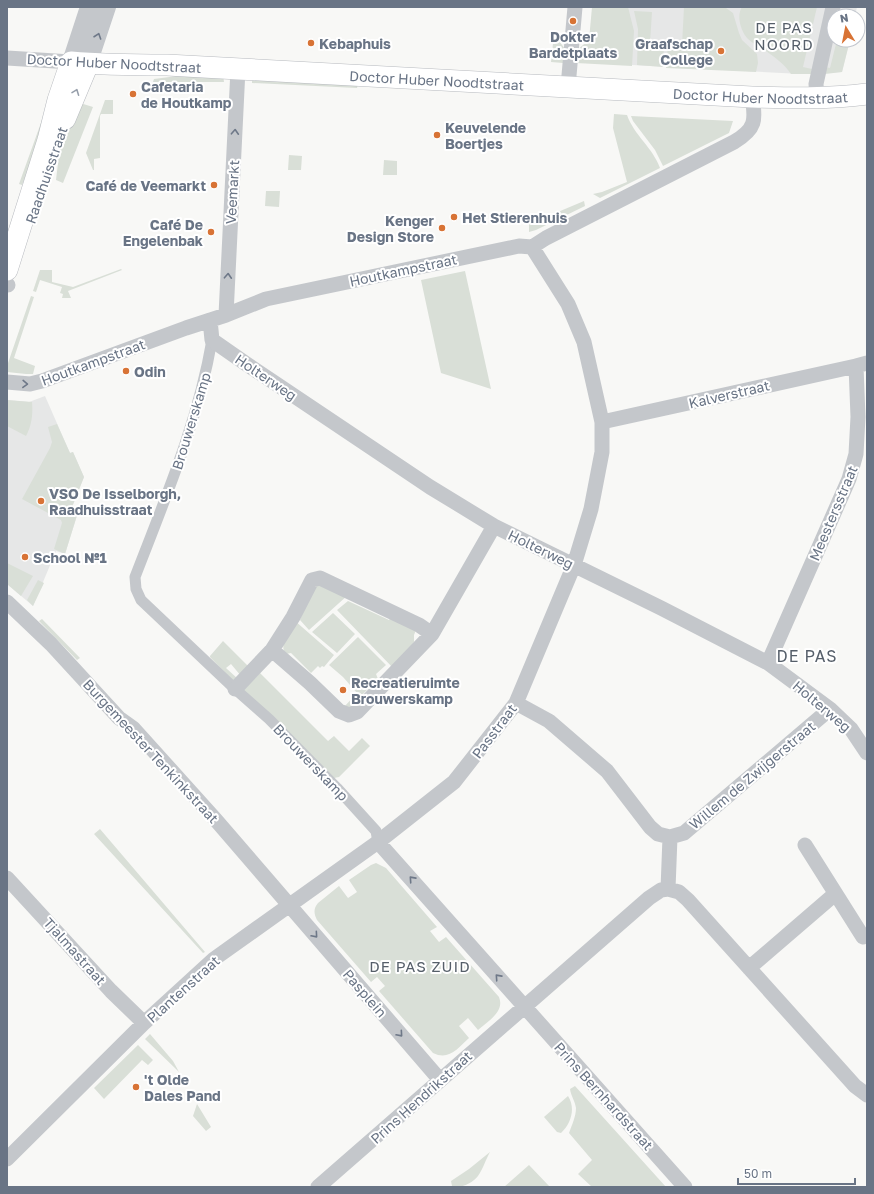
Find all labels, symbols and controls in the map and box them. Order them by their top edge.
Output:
north arrow [826,8,866,48]
text: N [839,11,849,25]
marker: Dokter Bardetplaats [568,16,578,26]
district label: DE PAS NOORD [754,18,814,53]
place label: Dokter Bardetplaats [529,28,617,61]
one-way arrow [93,32,101,39]
place label: Kebaphuis [319,35,391,52]
place label: Graafschap College [635,35,713,68]
marker: Kebaphuis [306,38,316,48]
marker: Graafschap College [716,46,726,56]
street label: Doctor Huber Noodtstraat [26,50,202,76]
street label: Doctor Huber Noodtstraat [349,66,525,93]
place label: Cafetaria de Houtkamp [141,78,232,111]
street label: Doctor Huber Noodtstraat [672,84,848,106]
one-way arrow [71,89,79,96]
marker: Cafetaria de Houtkamp [128,89,138,99]
place label: Keuvelende Boertjes [445,119,526,152]
street label: Raadhuisstraat [21,124,71,226]
one-way arrow [231,129,240,135]
marker: Keuvelende Boertjes [432,130,442,140]
street label: Veemarkt [222,159,242,225]
place label: Café de Veemarkt [85,177,206,194]
marker: Café de Veemarkt [209,180,219,190]
place label: Het Stierenhuis [462,209,567,226]
place label: Kenger Design Store [347,212,435,245]
marker: Het Stierenhuis [449,212,459,222]
place label: Café De Engelenbak [123,216,203,249]
marker: Kenger Design Store [437,223,447,233]
marker: Café De Engelenbak [206,227,216,237]
street label: Houtkampstraat [348,250,458,290]
one-way arrow [224,273,233,279]
street label: Houtkampstraat [39,335,147,389]
street label: Holterweg [232,350,300,404]
place label: Odin [134,363,166,380]
marker: Odin [121,366,131,376]
street label: Brouwerskamp [168,370,214,472]
street label: Kalverstraat [687,376,771,412]
one-way arrow [22,379,28,388]
street label: Meestersstraat [805,463,861,563]
place label: VSO De Isselborgh, Raadhuisstraat [49,485,181,518]
marker: VSO De Isselborgh, Raadhuisstraat [36,496,46,506]
street label: Holterweg [506,526,576,572]
place label: School №1 [33,549,107,566]
marker: School №1 [20,552,30,562]
district label: DE PAS [777,646,837,666]
place label: Recreatieruimte Brouwerskamp [351,674,460,707]
street label: Burgemeester Tenkinkstraat [80,676,222,826]
street label: Holterweg [789,677,855,735]
marker: Recreatieruimte Brouwerskamp [338,685,348,695]
street label: Passtraat [468,700,520,762]
street label: Willem de Zwijgerstraat [686,717,818,833]
street label: Brouwerskamp [270,720,352,804]
one-way arrow [409,876,416,884]
street label: Tjalmastraat [40,914,110,988]
one-way arrow [310,930,318,938]
street label: Plantenstraat [143,952,223,1026]
district label: DE PAS ZUID [369,957,471,975]
street label: Pasplein [340,966,390,1020]
one-way arrow [495,974,502,981]
one-way arrow [395,1029,402,1036]
street label: Prins Bernhardstraat [551,1038,657,1154]
street label: Prins Hendrikstraat [367,1047,475,1147]
place label: 't Olde Dales Pand [144,1071,221,1104]
marker: 't Olde Dales Pand [131,1082,141,1092]
scale bar [738,1160,855,1186]
text: 50 m [744,1166,772,1181]

